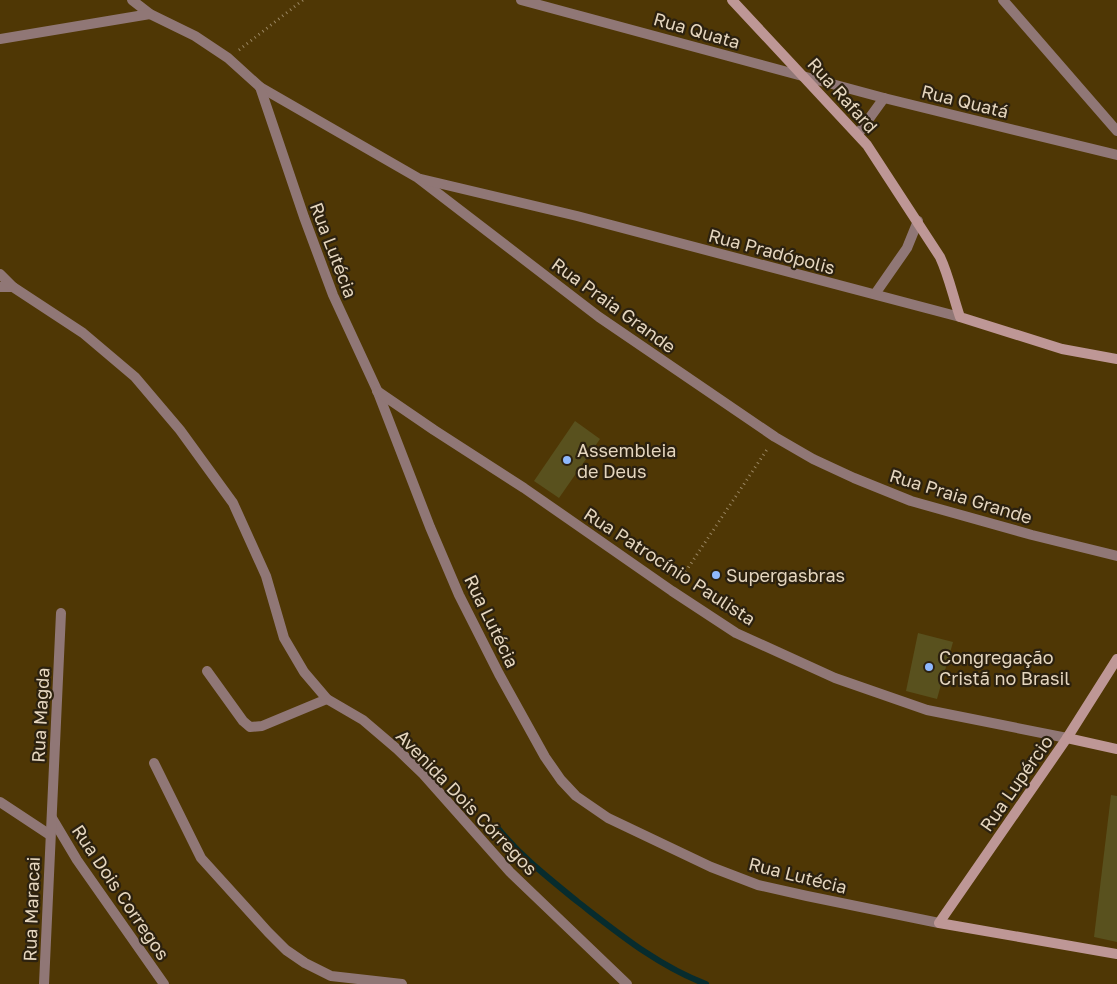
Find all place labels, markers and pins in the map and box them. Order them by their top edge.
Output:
place label: Assembleia de Deus [577,439,677,482]
marker: Assembleia de Deus [561,454,573,466]
place label: Supergasbras [726,564,845,586]
marker: Supergasbras [710,569,722,581]
place label: Congregação Cristã no Brasil [939,646,1070,689]
marker: Congregação Cristã no Brasil [923,661,935,673]

